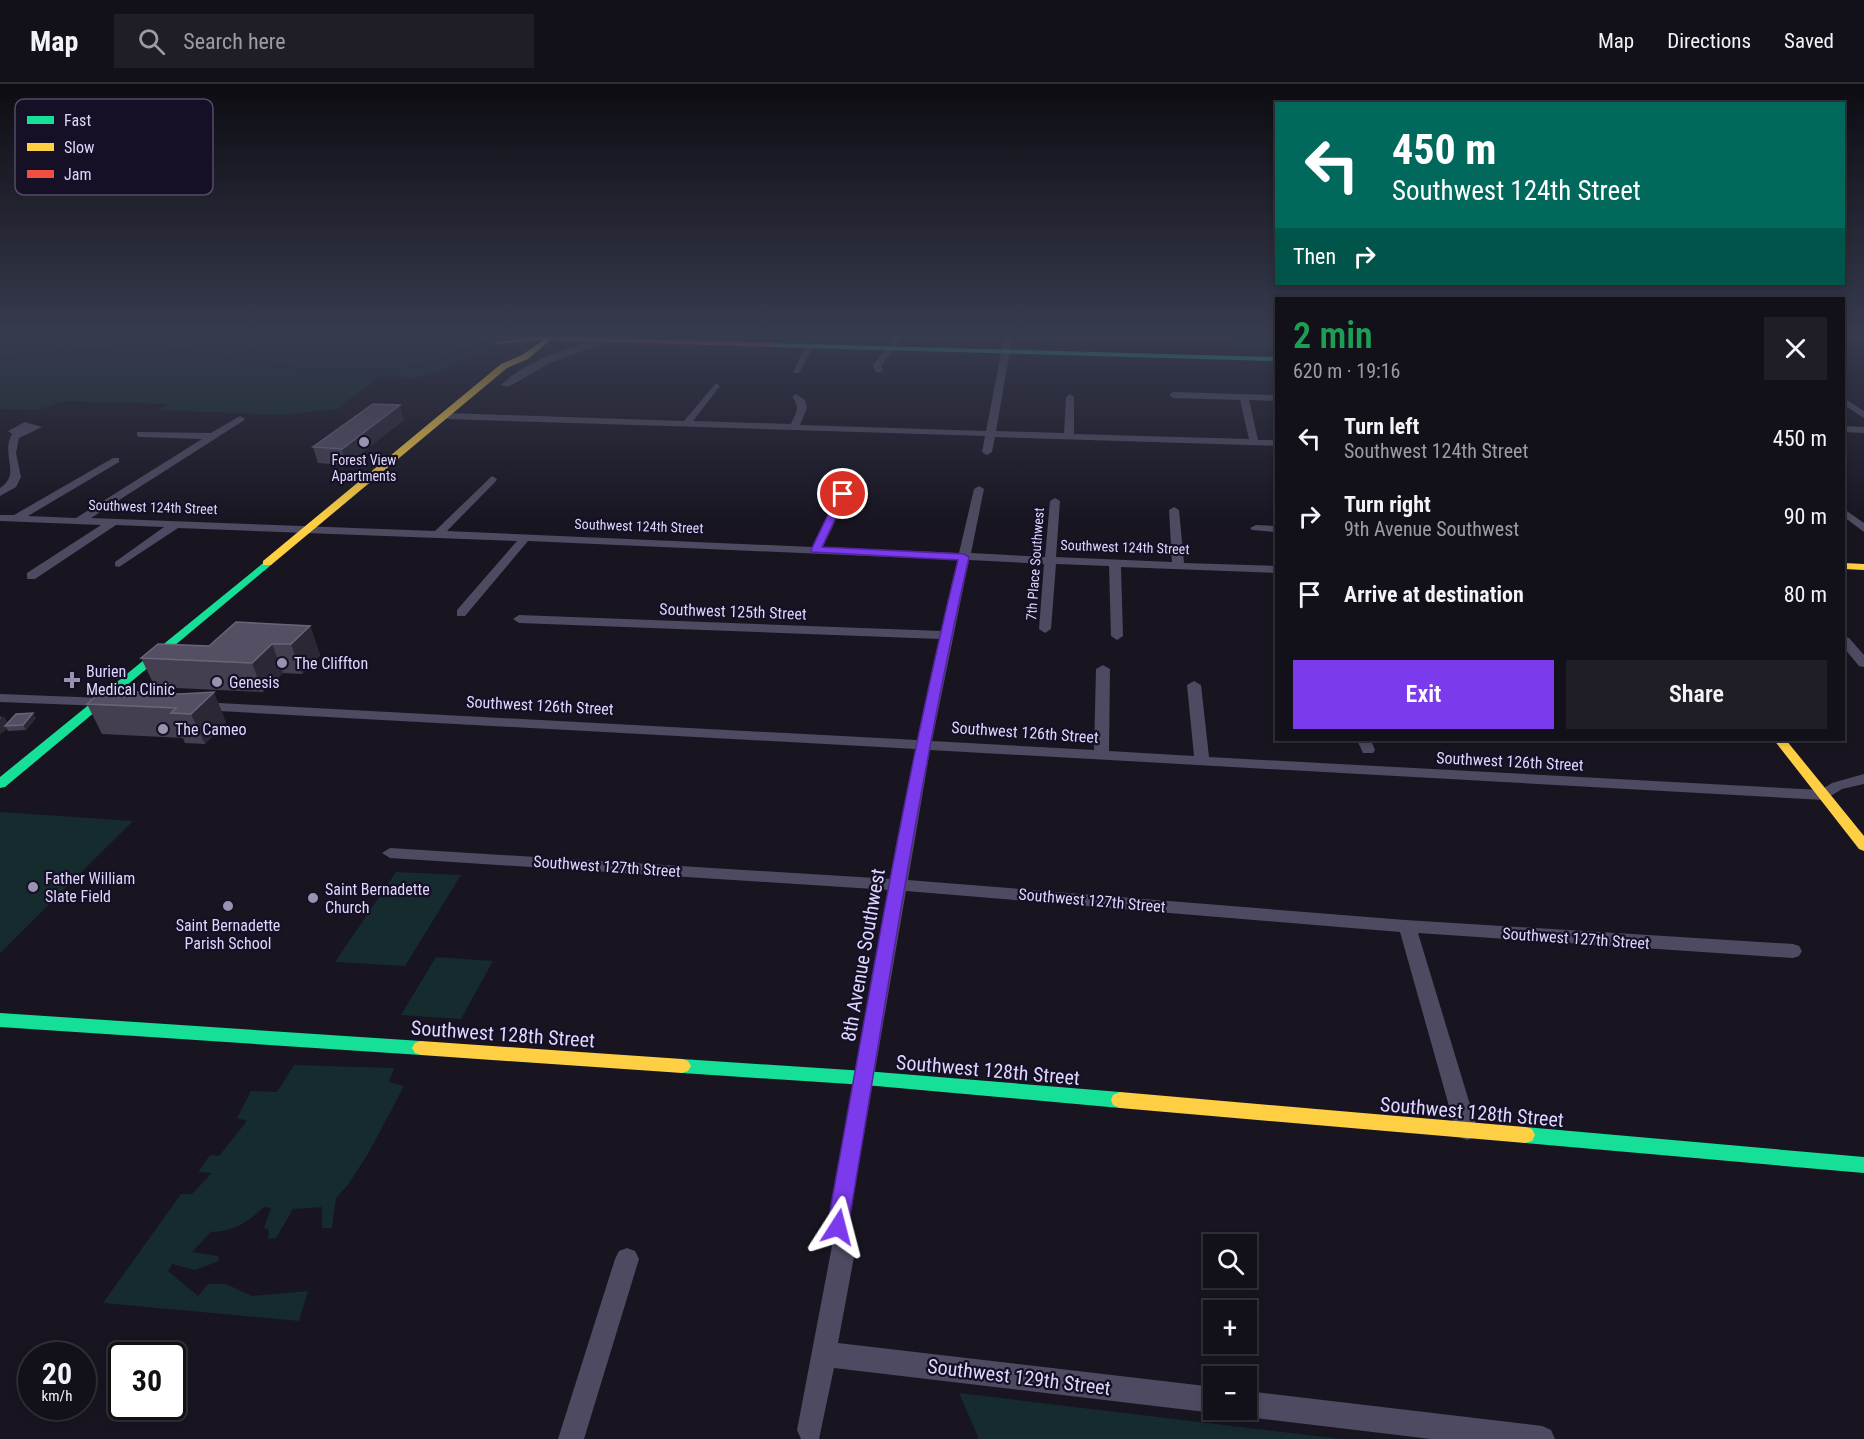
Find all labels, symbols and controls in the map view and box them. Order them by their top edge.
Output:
search box [114,14,534,68]
text: Map [30,25,78,58]
icon: search [135,25,168,58]
text: Search here [183,29,286,54]
text: Map [1598,29,1634,53]
text: Directions [1667,29,1751,53]
text: Saved [1784,29,1834,53]
legend [15,99,213,195]
text: Fast [64,111,91,130]
text: 450 m [1392,125,1497,174]
icon: left [1293,126,1371,204]
text: Slow [64,138,94,157]
text: Jam [64,165,91,184]
text: Southwest 124th Street [1392,175,1641,207]
icon: right [1348,240,1381,273]
text: Then [1293,244,1336,269]
text: 2 min [1293,315,1373,357]
button: close [1764,317,1827,380]
text: 620 m · 19:16 [1293,359,1400,383]
text: Turn left [1344,414,1419,439]
icon: left [1293,422,1326,455]
text: 450 m [1773,426,1827,451]
marker: Forest View Apartments [357,435,371,449]
text: Southwest 124th Street [1344,439,1528,463]
place label: Forest View Apartments [332,452,396,484]
pin [817,468,868,519]
icon: arrive [826,477,859,510]
text: Turn right [1344,492,1431,517]
street label: Southwest 124th Street [88,497,218,517]
icon: right [1293,500,1326,533]
text: 90 m [1784,504,1827,529]
street label: 7th Place Southwest [1023,507,1047,621]
street label: Southwest 124th Street [574,516,704,536]
text: 9th Avenue Southwest [1344,517,1519,541]
street label: Southwest 124th Street [1060,537,1190,557]
icon: arrive [1293,578,1326,611]
text: Arrive at destination [1344,582,1524,607]
text: 80 m [1784,582,1827,607]
street label: Southwest 125th Street [659,599,807,624]
place label: The Cliffton [294,654,368,673]
marker: The Cliffton [275,656,289,670]
button: Exit [1293,660,1554,729]
button: Share [1566,660,1827,729]
place label: Burien Medical Clinic [86,662,175,699]
marker: Burien Medical Clinic [63,671,81,689]
place label: Genesis [229,673,279,692]
marker: Genesis [210,675,224,689]
street label: Southwest 126th Street [466,692,614,719]
street label: Southwest 126th Street [951,718,1099,747]
place label: The Cameo [175,720,247,739]
marker: The Cameo [156,722,170,736]
street label: Southwest 126th Street [1436,748,1584,775]
street label: Southwest 127th Street [533,852,681,881]
street label: 8th Avenue Southwest [836,867,890,1043]
place label: Father William Slate Field [45,869,135,906]
marker: Father William Slate Field [26,880,40,894]
place label: Saint Bernadette Church [325,880,430,917]
street label: Southwest 127th Street [1018,885,1166,916]
marker: Saint Bernadette Church [306,891,320,905]
marker: Saint Bernadette Parish School [221,899,235,913]
place label: Saint Bernadette Parish School [176,916,280,953]
street label: Southwest 127th Street [1502,924,1650,953]
street label: Southwest 128th Street [410,1016,596,1052]
street label: Southwest 128th Street [895,1050,1081,1090]
street label: Southwest 128th Street [1379,1092,1565,1132]
position arrow [806,1195,870,1259]
map controls [1203,1234,1257,1420]
button: search [1203,1234,1257,1288]
button: + [1203,1300,1257,1354]
speed limit sign: 30 [108,1342,186,1420]
street label: Southwest 129th Street [926,1354,1112,1400]
text: 20 [42,1356,72,1391]
button: − [1203,1366,1257,1420]
text: km/h [42,1387,72,1405]

